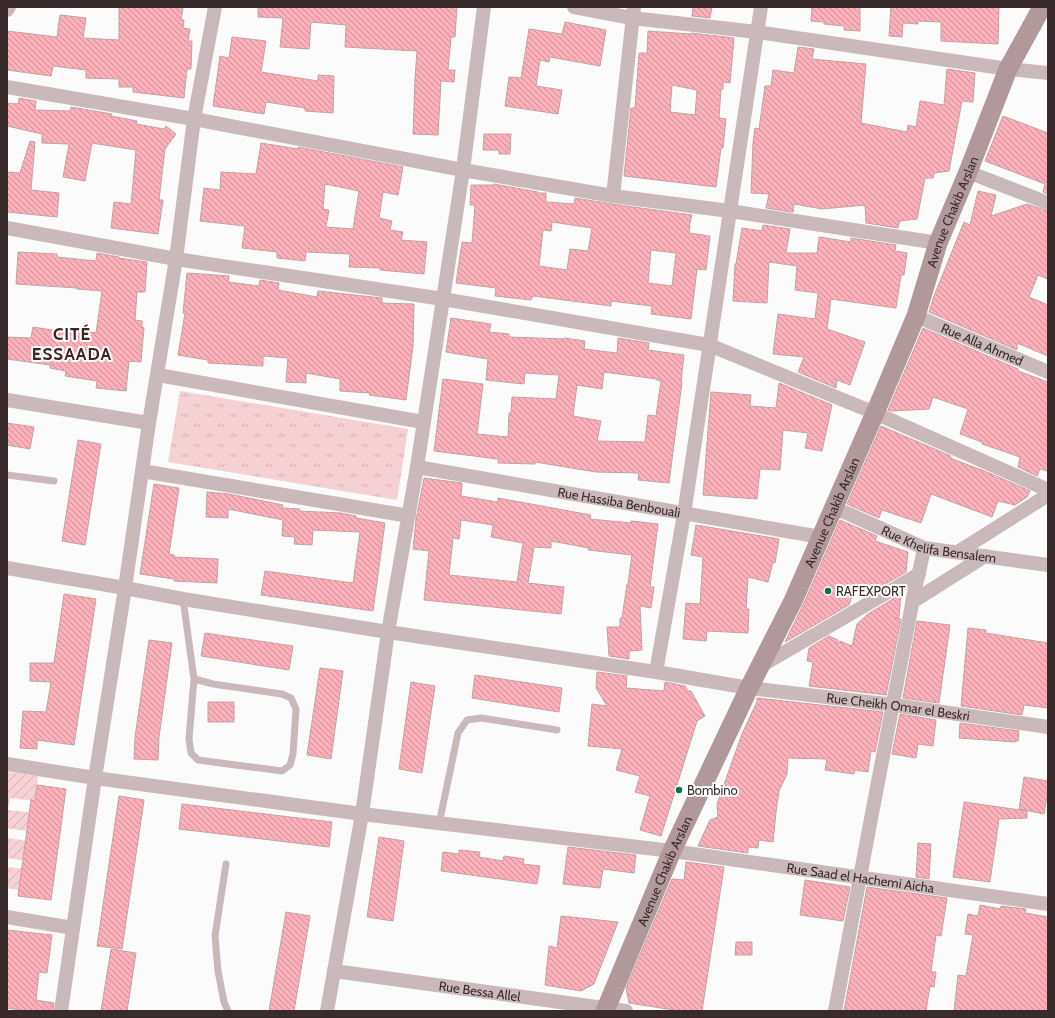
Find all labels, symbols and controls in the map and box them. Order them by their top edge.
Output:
street label: Avenue Chakib Arslan [923,154,981,269]
street label: Rue Alla Ahmed [939,320,1026,369]
district label: CITÉ ESSAADA [32,324,112,364]
street label: Avenue Chakib Arslan [801,455,863,570]
street label: Rue Hassiba Benbouali [556,484,682,520]
street label: Rue Khelifa Bensalem [879,522,997,566]
place label: RAFEXPORT [836,583,906,599]
marker: RAFEXPORT [823,586,833,596]
street label: Rue Cheikh Omar el Beskri [826,689,971,724]
place label: Bombino [687,782,738,798]
marker: Bombino [674,785,684,795]
street label: Avenue Chakib Arslan [633,813,695,928]
street label: Rue Saad el Hachemi Aicha [786,859,936,896]
street label: Rue Bessa Allel [438,977,521,1004]

